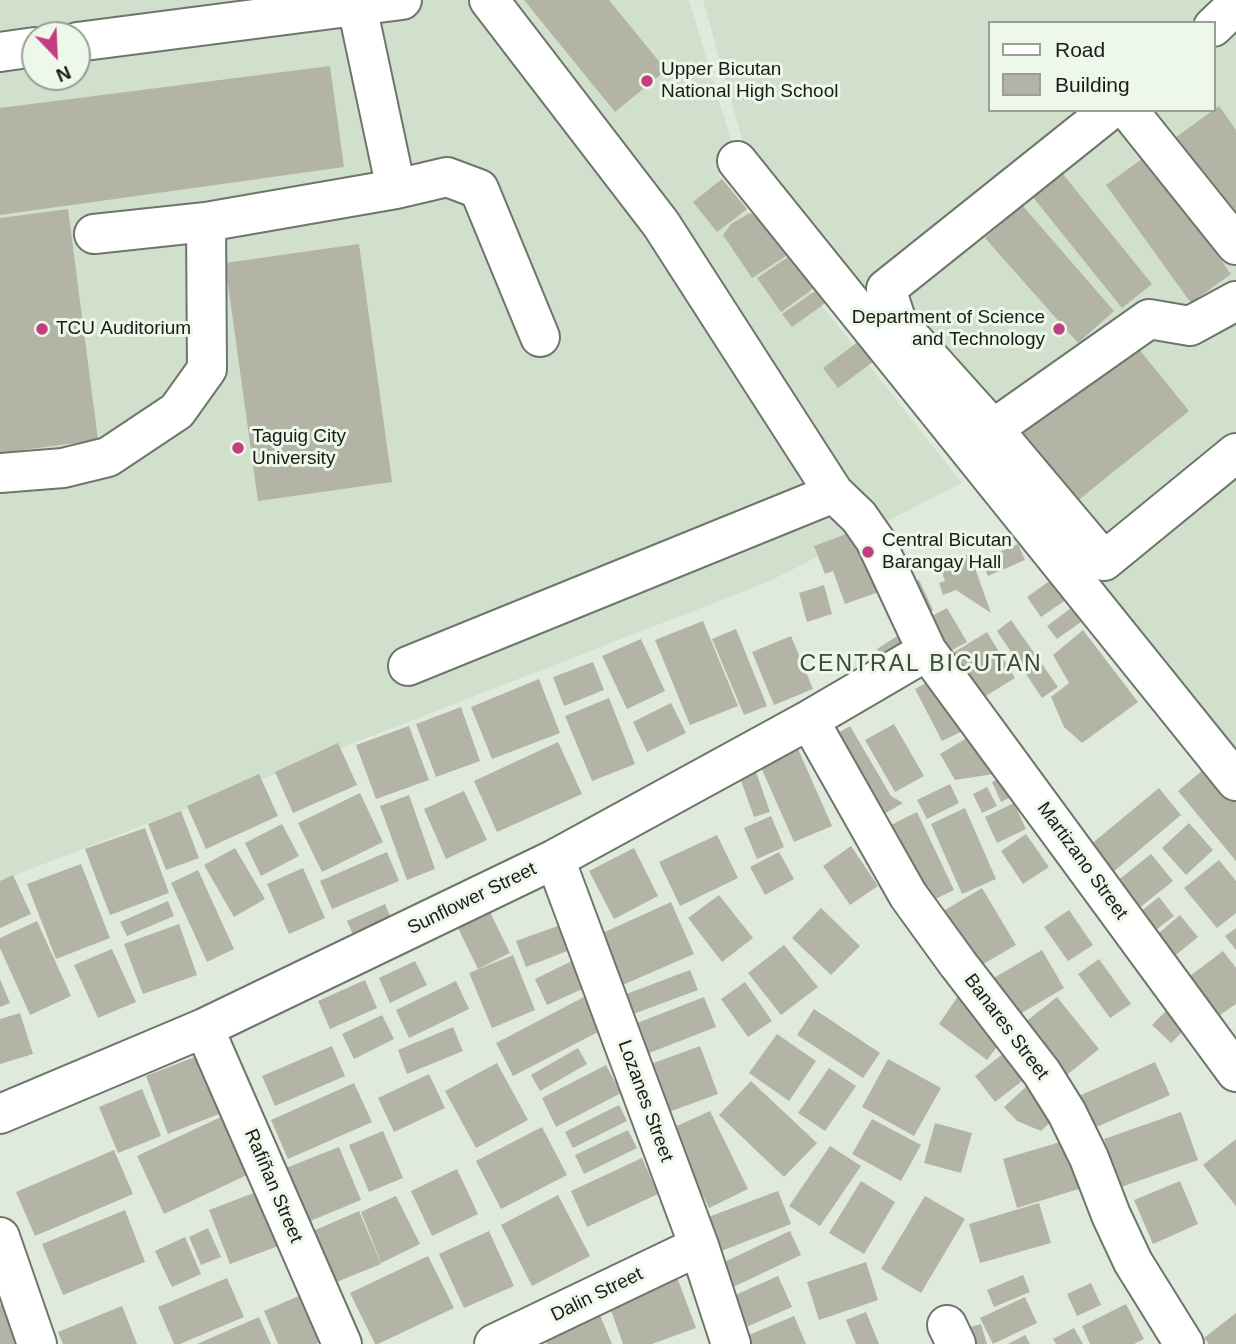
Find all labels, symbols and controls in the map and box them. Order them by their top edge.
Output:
north arrow [21,21,91,91]
legend [988,21,1215,112]
text: Road [1055,38,1105,61]
place label: Upper Bicutan National High School [661,59,838,103]
text: N [53,62,74,86]
marker: Upper Bicutan National High School [639,73,655,89]
text: Building [1055,73,1130,96]
place label: Department of Science and Technology [852,307,1045,351]
place label: TCU Auditorium [56,318,191,340]
marker: TCU Auditorium [34,321,50,337]
marker: Department of Science and Technology [1051,321,1067,337]
place label: Taguig City University [252,426,346,470]
marker: Taguig City University [230,440,246,456]
place label: Central Bicutan Barangay Hall [882,530,1012,574]
marker: Central Bicutan Barangay Hall [860,544,876,560]
district label: CENTRAL BICUTAN [801,651,1041,679]
street label: Martizano Street [1032,798,1132,924]
street label: Sunflower Street [404,858,540,940]
street label: Banares Street [959,970,1053,1084]
street label: Lozanes Street [612,1037,678,1165]
street label: Rafiñan Street [239,1126,307,1246]
street label: Dalin Street [547,1263,647,1327]

